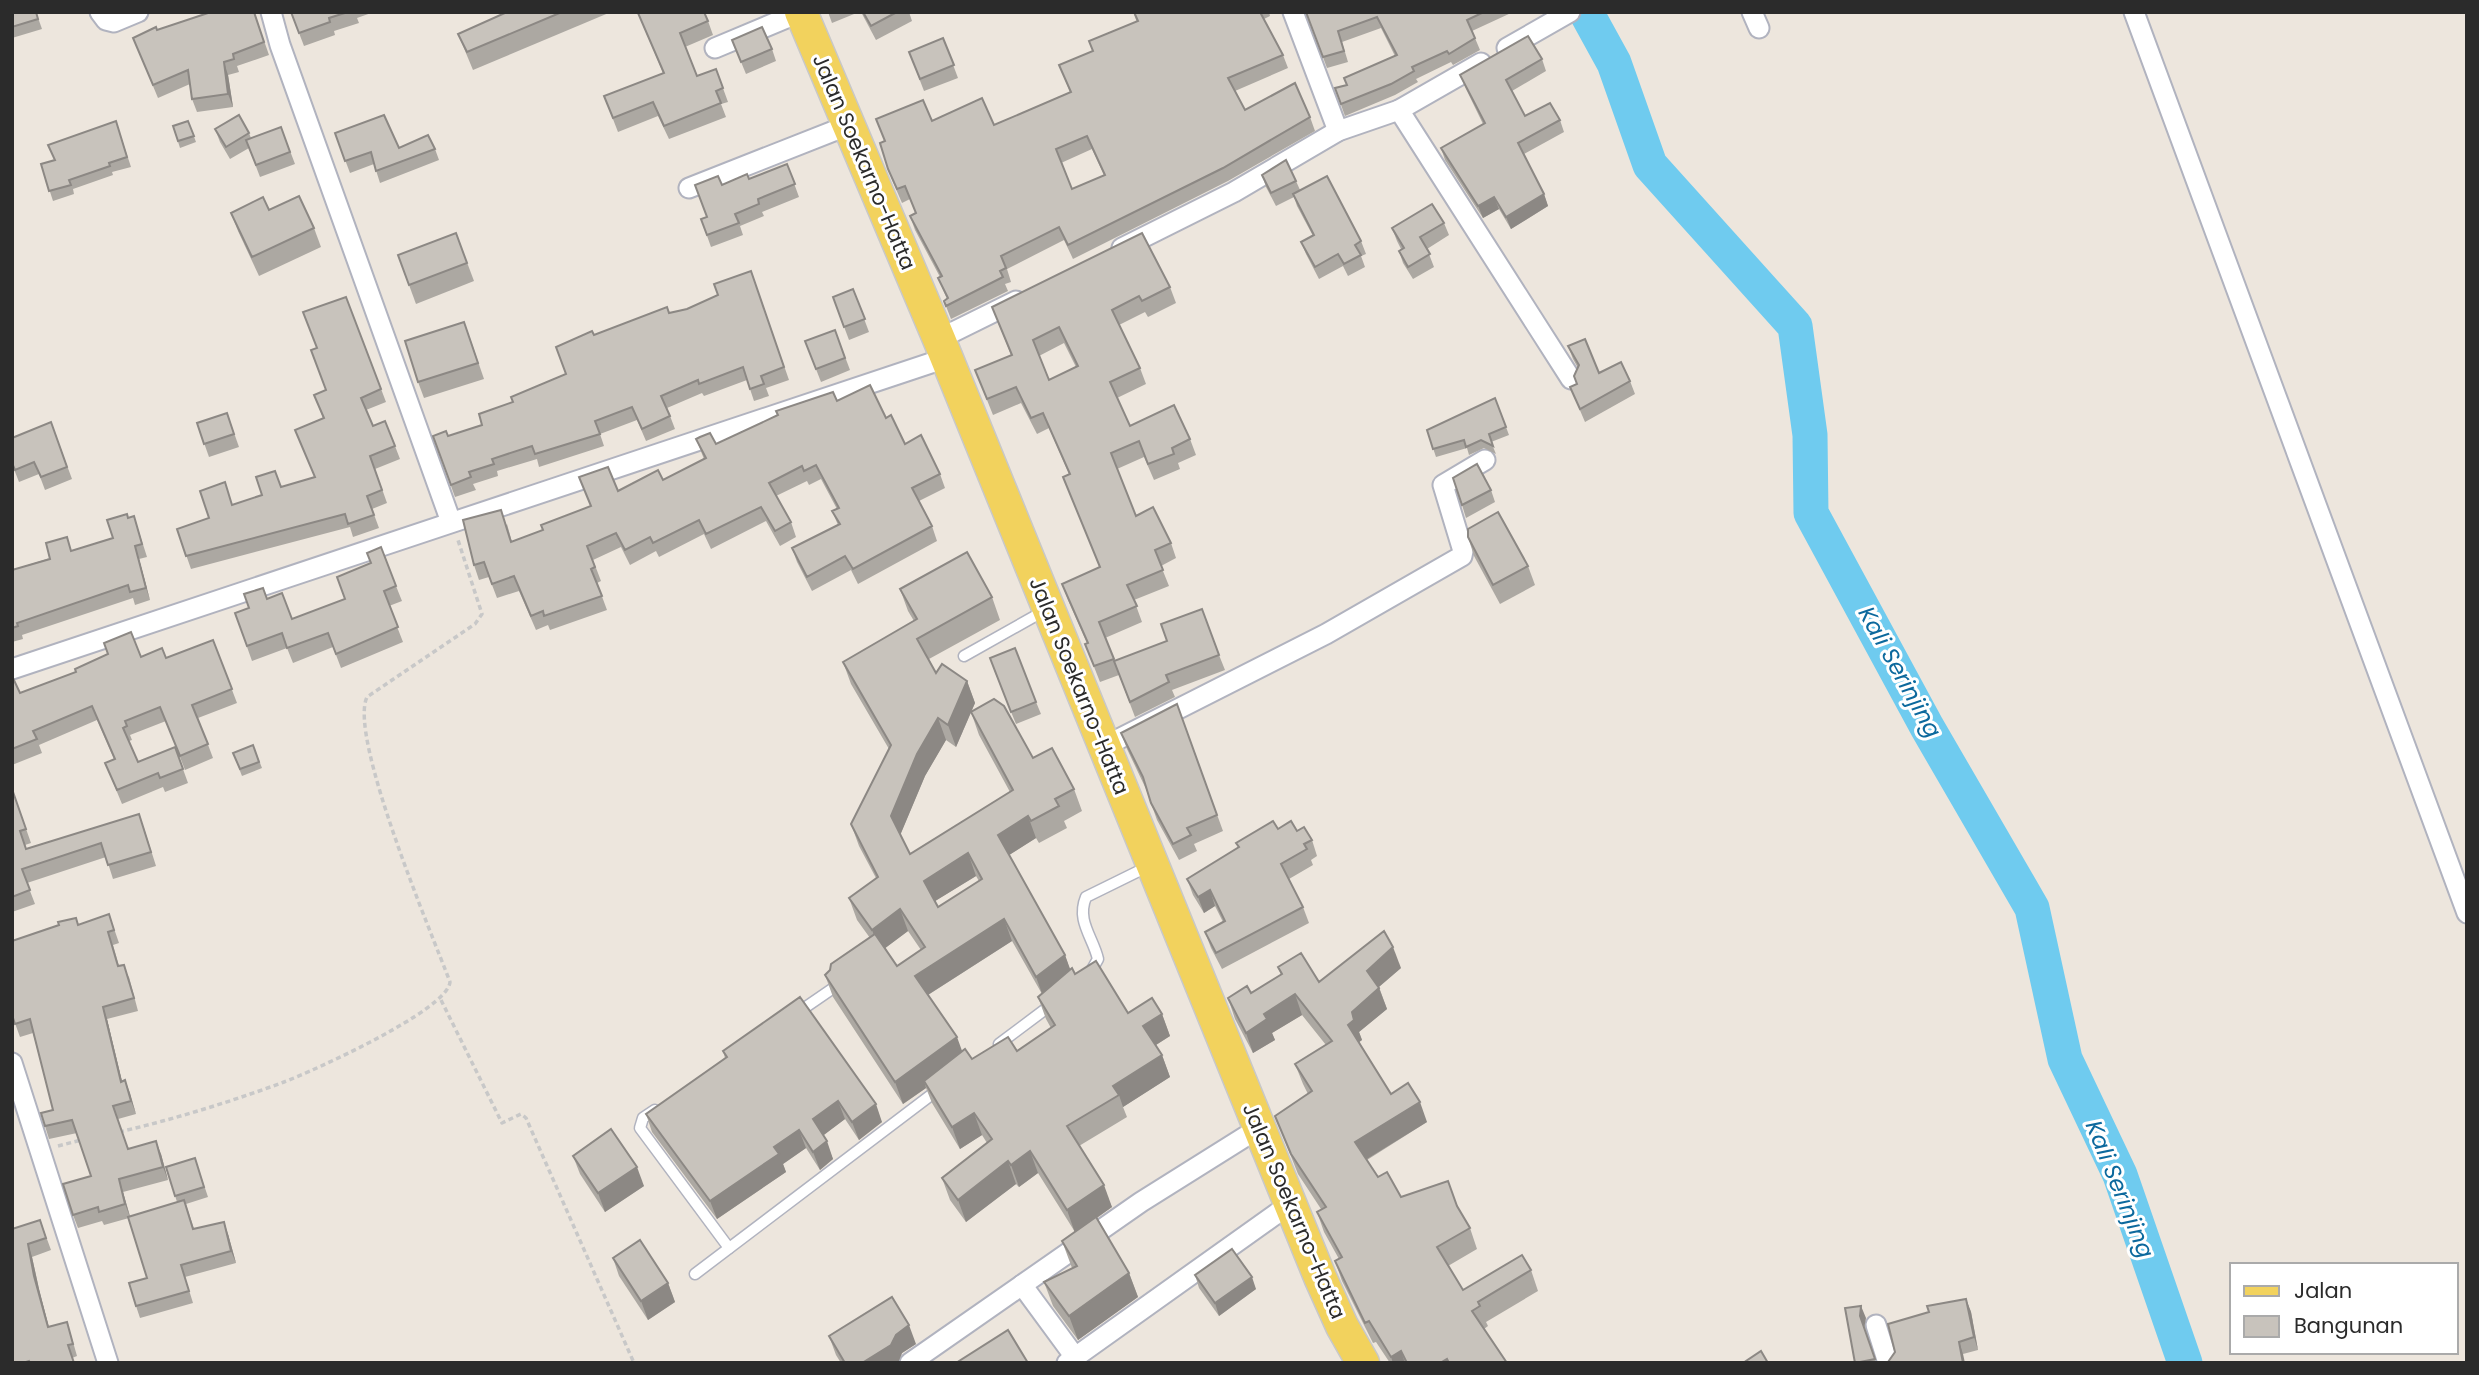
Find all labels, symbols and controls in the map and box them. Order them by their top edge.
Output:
street label: Jalan Soekarno-Hatta [806,49,923,274]
street label: Jalan Soekarno-Hatta [1023,573,1136,799]
water label: Kali Serinjing [1851,601,1949,743]
street label: Jalan Soekarno-Hatta [1236,1098,1353,1323]
water label: Kali Serinjing [2078,1115,2162,1263]
legend [2230,1263,2458,1354]
text: Jalan [2294,1276,2352,1305]
text: Bangunan [2294,1311,2403,1340]

